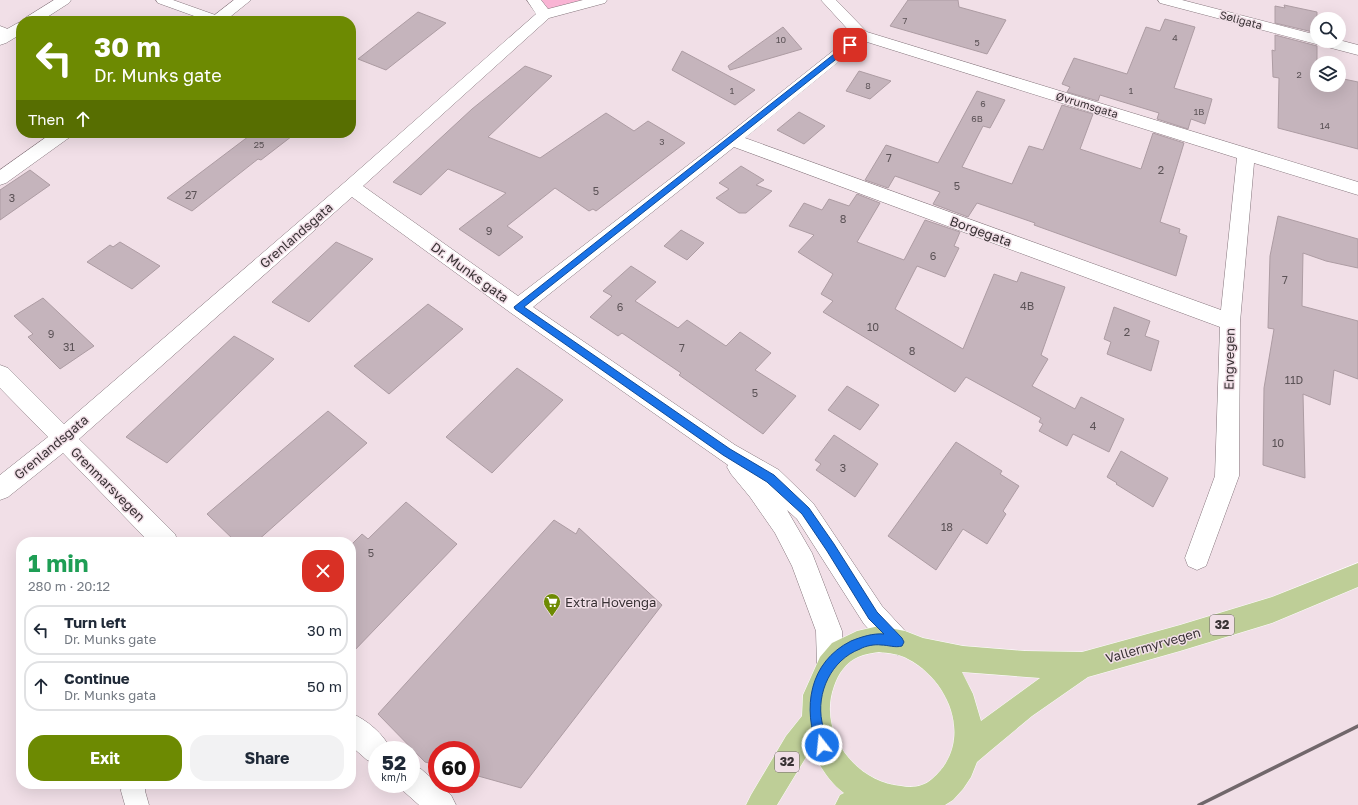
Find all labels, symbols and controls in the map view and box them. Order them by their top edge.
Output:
street label: Søligata [1218,8,1264,31]
map controls [1310,12,1346,92]
button: search [1310,12,1346,48]
house number: 7 [903,15,908,26]
pin [833,28,867,62]
text: 30 m [94,30,161,63]
icon: left [28,32,80,84]
house number: 4 [1172,32,1178,43]
house number: 10 [776,34,786,45]
icon: arrive [839,34,861,56]
house number: 5 [974,37,980,48]
button: layers [1310,56,1346,92]
text: Dr. Munks gate [94,64,222,86]
house number: 2 [1296,69,1302,80]
house number: 8 [865,80,871,91]
house number: 1 [730,85,735,96]
house number: 1 [1129,85,1134,96]
street label: Øvrumsgata [1055,89,1120,120]
house number: 6 [980,98,986,109]
house number: 1B [1194,106,1204,117]
icon: ahead [72,108,94,130]
text: Then [28,110,64,128]
house number: 6B [971,113,983,124]
house number: 14 [1320,120,1330,131]
house number: 3 [659,136,665,147]
house number: 25 [254,139,264,150]
house number: 7 [886,151,892,164]
house number: 2 [1158,163,1164,176]
house number: 5 [954,179,960,192]
house number: 5 [593,184,599,197]
house number: 27 [185,188,197,201]
house number: 3 [9,191,15,204]
street label: Grenlandsgata [256,199,336,271]
house number: 8 [840,212,847,225]
street label: Borgegata [948,212,1014,250]
house number: 9 [486,224,492,237]
street label: Dr. Munks gata [428,238,512,306]
house number: 6 [930,249,937,262]
house number: 7 [1282,273,1288,286]
house number: 4B [1020,299,1034,312]
house number: 6 [617,300,624,313]
house number: 10 [867,320,879,333]
house number: 2 [1124,325,1130,338]
house number: 9 [48,327,54,340]
street label: Engvegen [1220,328,1238,390]
house number: 31 [63,340,75,353]
house number: 7 [679,341,685,354]
house number: 8 [909,344,916,357]
house number: 11D [1285,373,1303,386]
house number: 5 [752,386,758,399]
street label: Grenlandsgata [11,411,91,483]
house number: 4 [1090,419,1097,432]
house number: 10 [1272,436,1284,449]
street label: Grenmarsvegen [68,444,148,524]
house number: 3 [840,461,846,474]
house number: 18 [941,520,953,533]
house number: 5 [368,546,374,559]
text: 1 min [28,548,88,577]
button: close [302,550,344,592]
text: 280 m · 20:12 [28,578,110,594]
supermarket icon: Extra Hovenga [542,592,562,617]
place label: Extra Hovenga [565,594,656,610]
text: Turn left [64,613,126,631]
road number: 32 [1210,615,1234,635]
icon: left [30,619,52,641]
text: 30 m [307,621,342,639]
street label: Vallermyrvegen [1104,624,1202,666]
text: Dr. Munks gate [64,631,156,647]
text: Continue [64,669,130,687]
icon: ahead [30,675,52,697]
text: 50 m [307,677,342,695]
text: Dr. Munks gata [64,687,156,703]
position arrow [801,724,843,766]
button: Exit [28,735,182,781]
button: Share [190,735,344,781]
speed limit sign: 60 [428,741,480,793]
text: 52 [382,750,406,774]
road number: 32 [775,752,799,772]
text: km/h [381,771,407,783]

